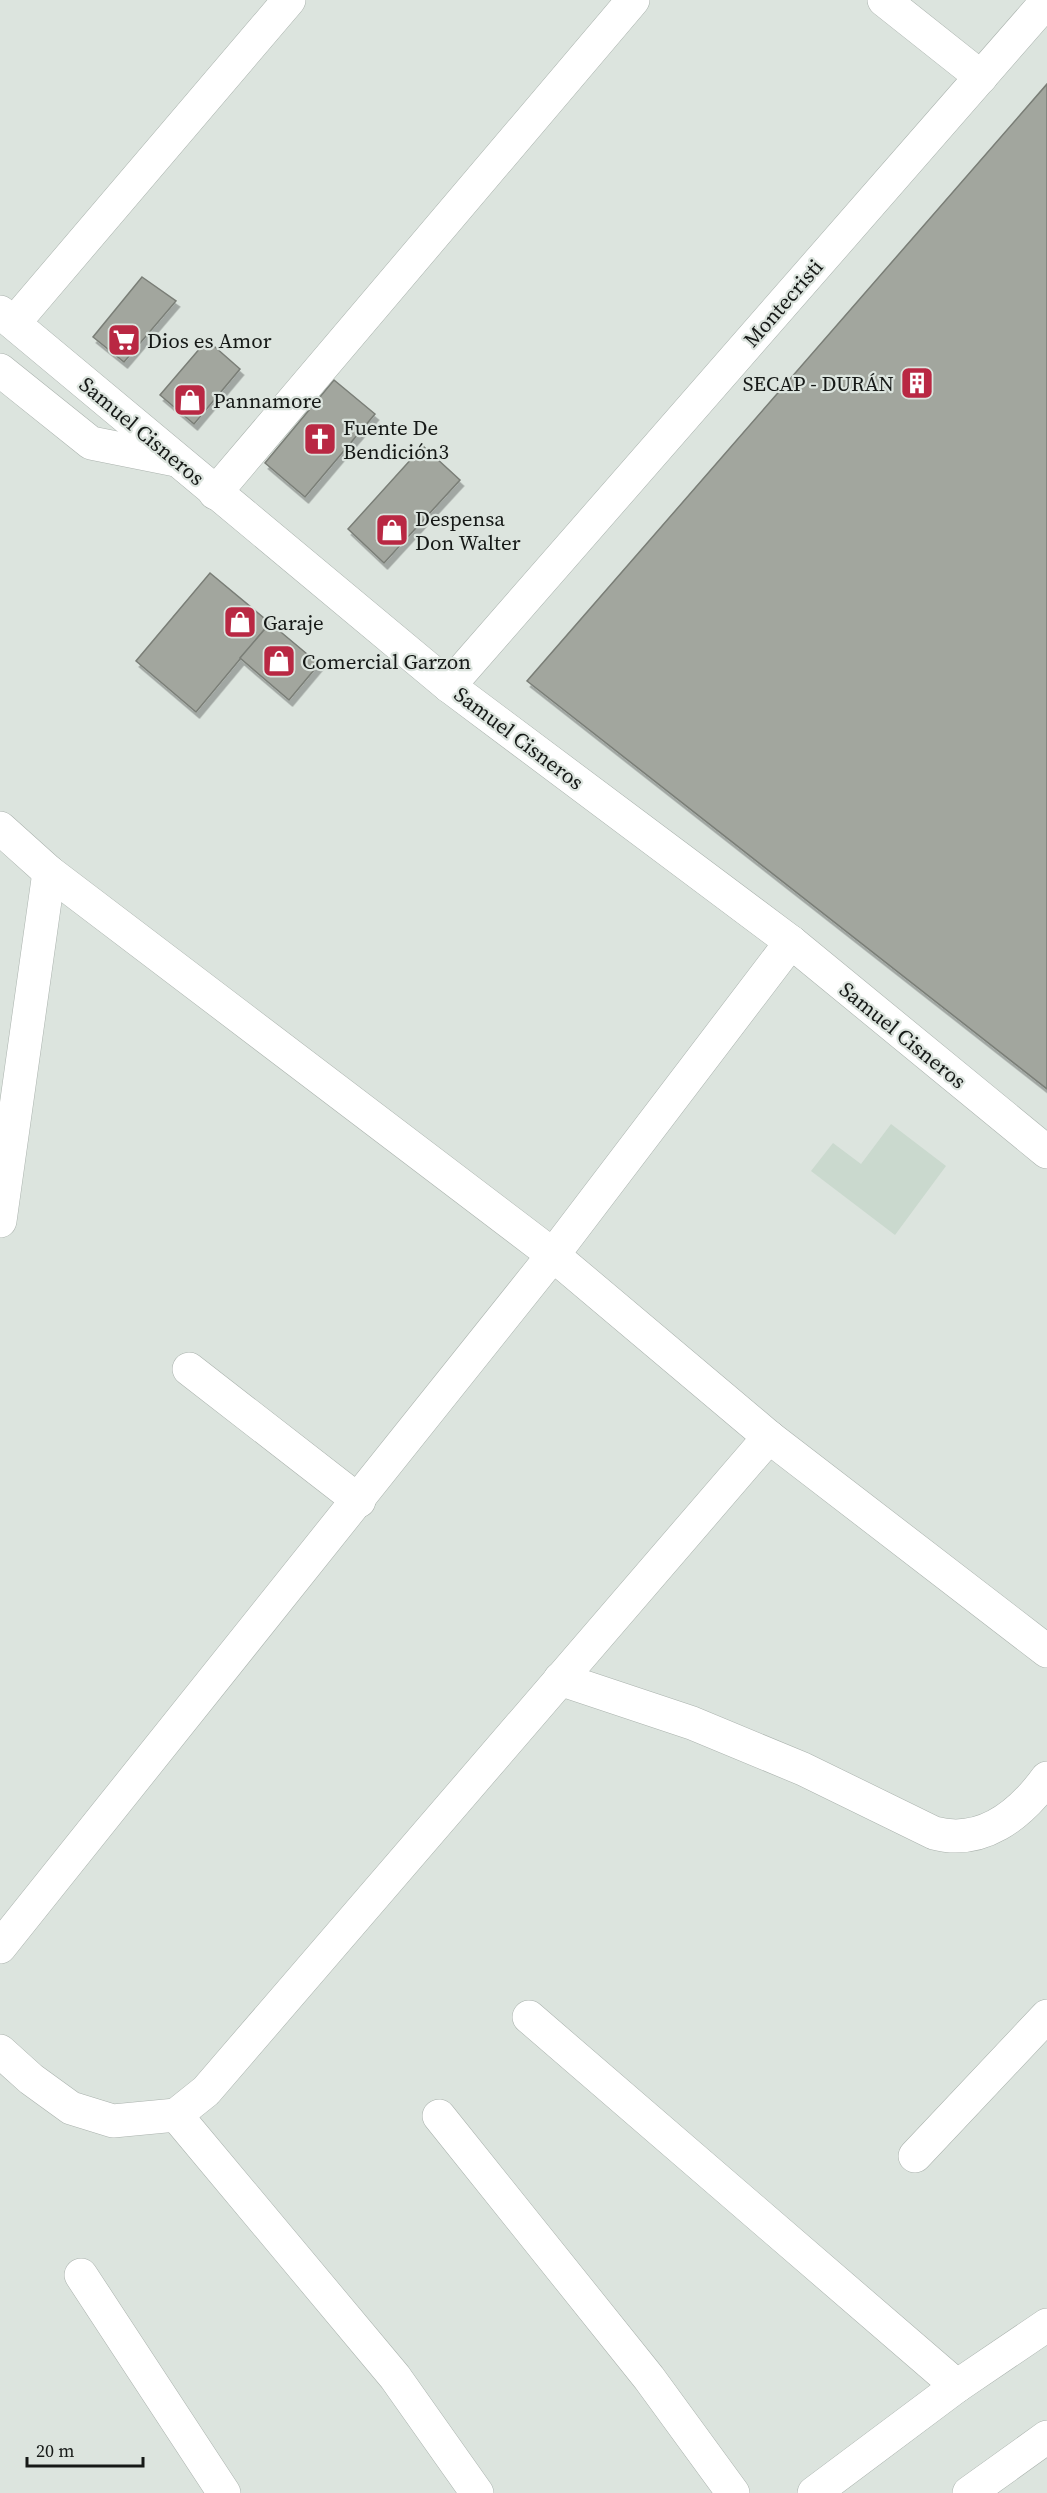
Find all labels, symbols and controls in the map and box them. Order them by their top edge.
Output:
street label: Montecristi [737,253,829,353]
supermarket icon: Dios es Amor [106,322,142,358]
place label: Dios es Amor [147,326,272,355]
building icon: SECAP - DURÁN [899,365,935,401]
place label: SECAP - DURÁN [743,369,894,398]
street label: Samuel Cisneros [73,370,211,492]
shop icon: Pannamore [172,382,208,418]
place label: Pannamore [213,386,322,415]
place label: Fuente De Bendición3 [343,413,449,466]
church icon: Fuente De Bendición3 [302,421,338,457]
place label: Despensa Don Walter [415,504,521,557]
shop icon: Despensa Don Walter [374,512,410,548]
shop icon: Garaje [222,604,258,640]
place label: Garaje [263,608,324,637]
shop icon: Comercial Garzon [261,643,297,679]
place label: Comercial Garzon [302,647,471,676]
street label: Samuel Cisneros [448,680,590,796]
street label: Samuel Cisneros [834,975,972,1095]
scale bar [27,2430,142,2468]
text: 20 m [36,2438,74,2463]

